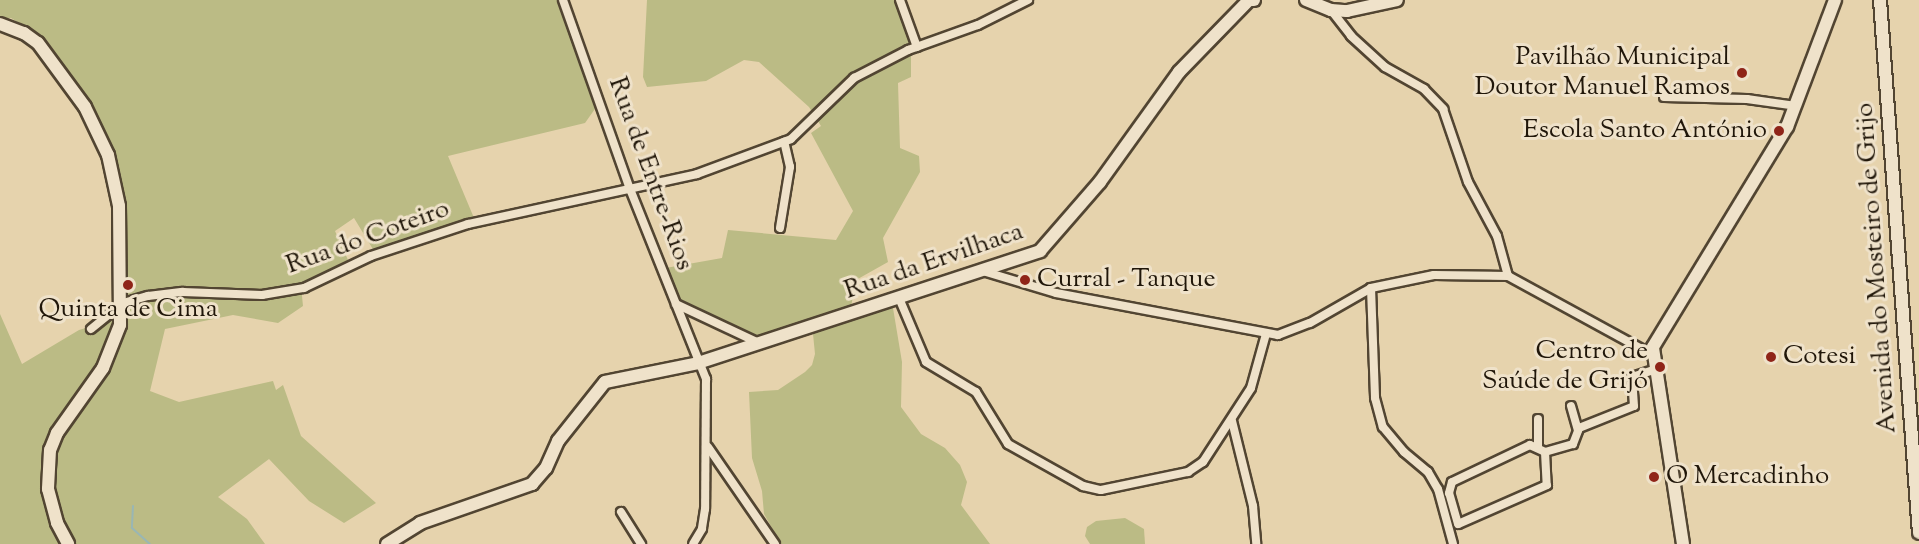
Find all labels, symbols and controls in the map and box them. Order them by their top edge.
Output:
place label: Pavilhão Municipal Doutor Manuel Ramos [1475,42,1730,104]
marker: Pavilhão Municipal Doutor Manuel Ramos [1735,66,1749,80]
street label: Rua de Entre-Rios [601,73,699,275]
street label: Avenida do Mosteiro de Grijo [1850,102,1904,434]
place label: Escola Santo António [1523,115,1767,147]
marker: Escola Santo António [1772,124,1786,138]
street label: Rua do Coteiro [282,194,454,282]
street label: Rua da Ervilhaca [841,217,1027,307]
place label: Curral - Tanque [1037,264,1216,296]
marker: Curral - Tanque [1018,273,1032,287]
marker: Quinta de Cima [121,278,135,292]
place label: Quinta de Cima [38,294,218,326]
place label: Centro de Saúde de Grijó [1482,336,1648,398]
place label: Cotesi [1783,341,1856,373]
marker: Cotesi [1764,350,1778,364]
marker: Centro de Saúde de Grijó [1653,360,1667,374]
place label: O Mercadinho [1666,461,1829,493]
marker: O Mercadinho [1647,470,1661,484]

